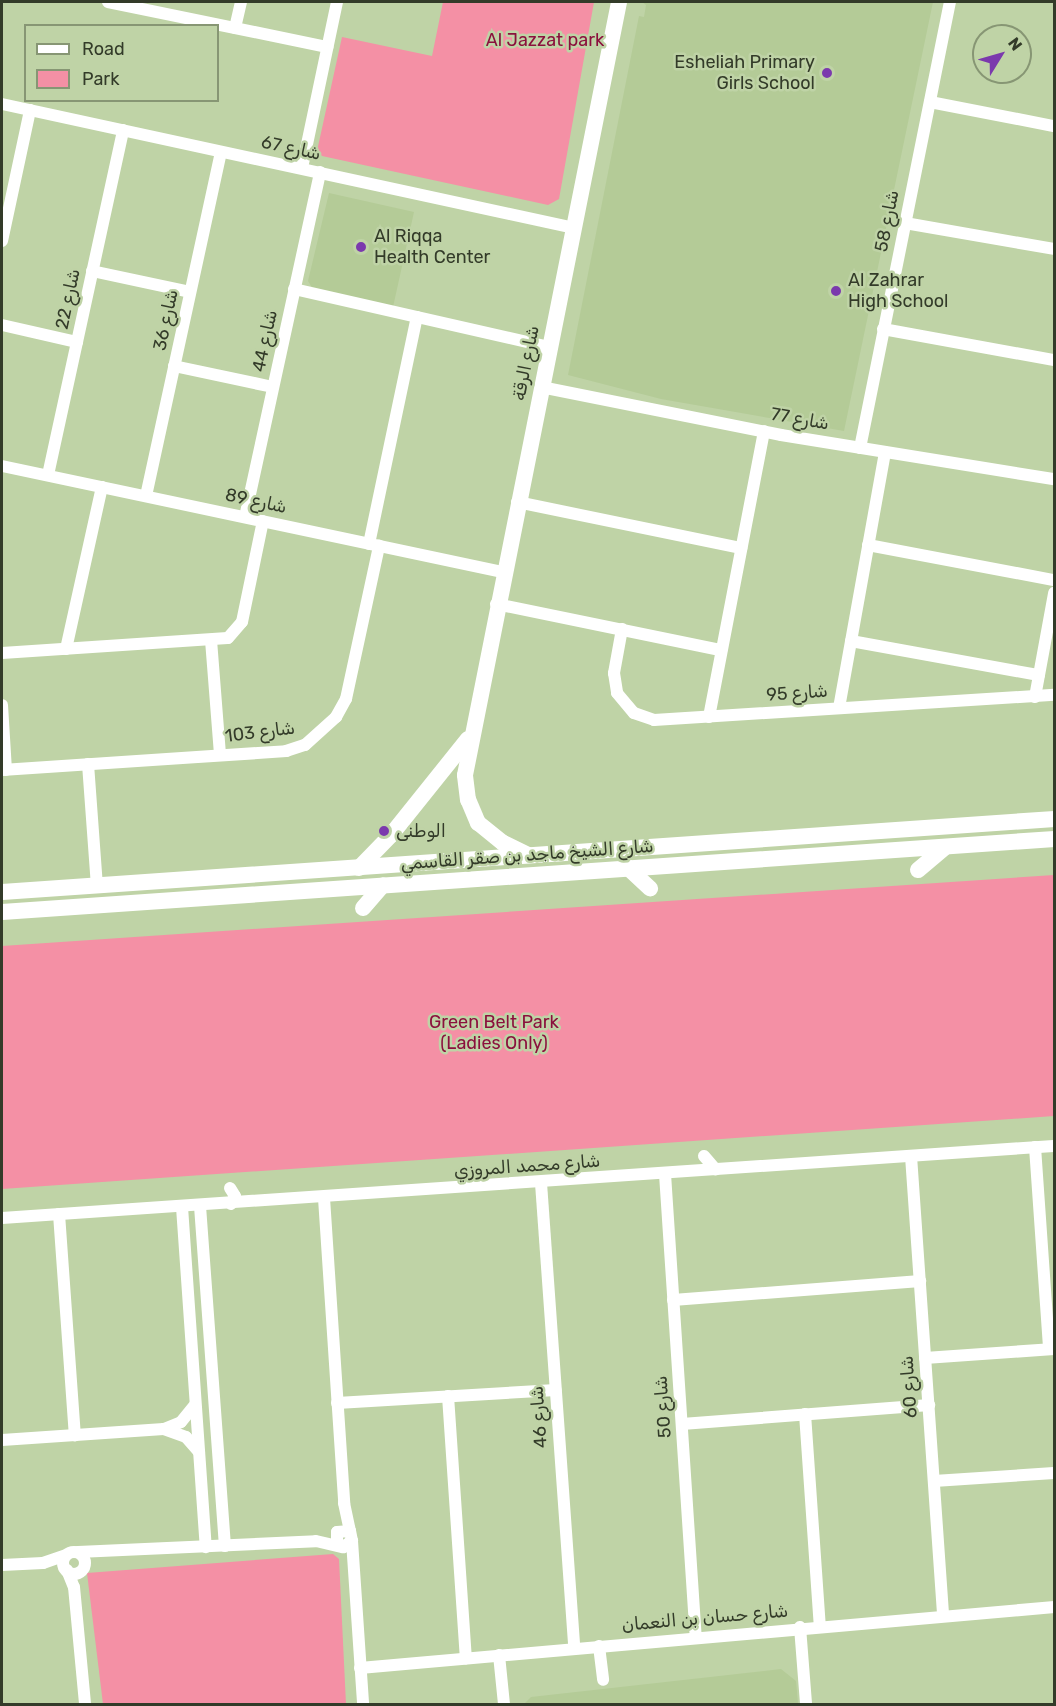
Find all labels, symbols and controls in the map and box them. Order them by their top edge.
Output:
legend [24,24,219,102]
north arrow [972,24,1032,84]
park label: Al Jazzat park [486,29,604,51]
text: N [1004,34,1026,54]
text: Road [82,38,125,60]
place label: Esheliah Primary Girls School [674,52,815,94]
marker: Esheliah Primary Girls School [820,66,834,80]
text: Park [82,68,119,90]
street label: شارع 67 [260,131,322,165]
street label: شارع 58 [870,188,904,254]
place label: Al Riqqa Health Center [374,226,490,268]
marker: Al Riqqa Health Center [352,238,370,256]
street label: شارع 22 [51,267,85,331]
place label: Al Zahrar High School [848,270,948,312]
marker: Al Zahrar High School [829,284,843,298]
street label: شارع 36 [149,287,183,353]
street label: شارع 44 [248,308,282,374]
street label: شارع الرقة [508,324,544,402]
street label: شارع 77 [769,403,831,435]
street label: شارع 89 [223,484,289,518]
street label: شارع 95 [765,680,829,706]
street label: شارع 103 [224,717,296,747]
place label: الوطنی [396,820,446,842]
marker: الوطنی [377,824,391,838]
street label: شارع الشيخ ماجد بن صقر القاسمي [400,835,654,875]
park label: Green Belt Park (Ladies Only) [429,1012,559,1054]
street label: شارع محمد المروزي [453,1150,601,1182]
street label: شارع 60 [896,1355,922,1419]
street label: شارع 50 [650,1375,676,1439]
street label: شارع 46 [526,1385,552,1449]
street label: شارع حسان بن النعمان [621,1600,789,1636]

